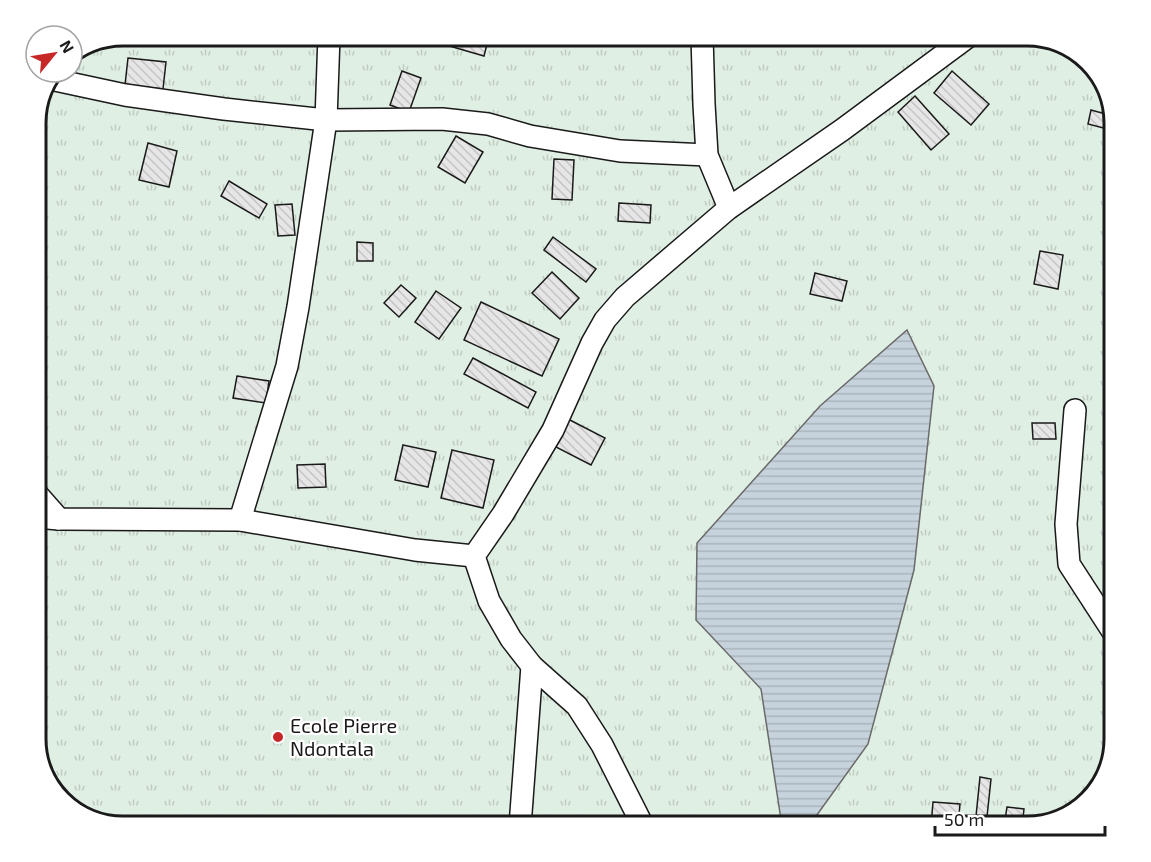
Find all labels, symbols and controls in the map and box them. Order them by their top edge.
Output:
north arrow [24,24,84,84]
text: N [56,36,79,56]
place label: Ecole Pierre Ndontala [290,713,397,760]
marker: Ecole Pierre Ndontala [271,730,285,744]
scale bar [935,799,1104,837]
text: 50 m [944,808,984,830]

